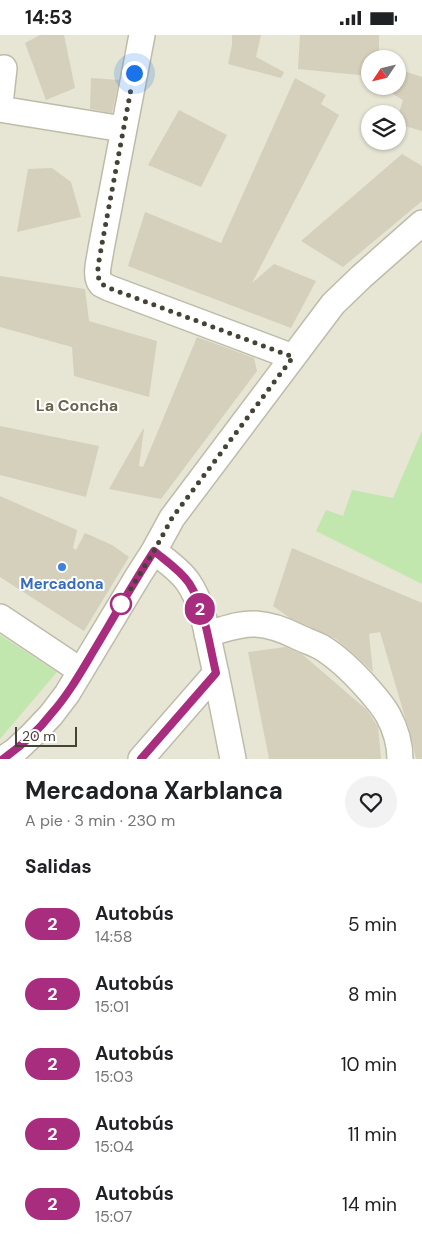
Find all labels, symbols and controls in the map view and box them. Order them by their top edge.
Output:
text: 14:53 [25,5,72,30]
north arrow [361,50,406,95]
map controls [361,50,406,150]
your location [122,61,147,86]
button: layers [361,105,406,150]
district label: La Concha [36,395,118,416]
marker: Mercadona [56,561,68,573]
place label: Mercadona [20,574,104,594]
unlabelled marker [110,593,132,615]
line badge: 2 [184,593,216,625]
text: 2 [195,597,205,621]
scale bar [15,724,78,747]
text: 20 m [22,727,56,745]
text: Mercadona Xarblanca [25,775,283,806]
button: heart [345,776,397,828]
text: A pie · 3 min · 230 m [25,810,175,831]
text: Salidas [25,854,92,879]
text: Autobús [95,901,174,926]
text: 2 [47,912,58,936]
text: 5 min [348,912,397,937]
text: 14:58 [95,926,132,947]
text: Autobús [95,971,174,996]
text: 2 [47,982,58,1006]
text: 8 min [348,982,397,1007]
text: 15:01 [95,996,129,1017]
text: Autobús [95,1041,174,1066]
text: 2 [47,1052,58,1076]
text: 10 min [341,1052,397,1077]
text: 15:03 [95,1066,133,1087]
text: Autobús [95,1111,174,1136]
text: 2 [47,1122,58,1146]
text: 11 min [348,1122,397,1147]
text: 15:04 [95,1136,134,1157]
text: Autobús [95,1181,174,1206]
text: 2 [47,1192,58,1216]
text: 14 min [342,1192,397,1217]
text: 15:07 [95,1206,132,1227]

